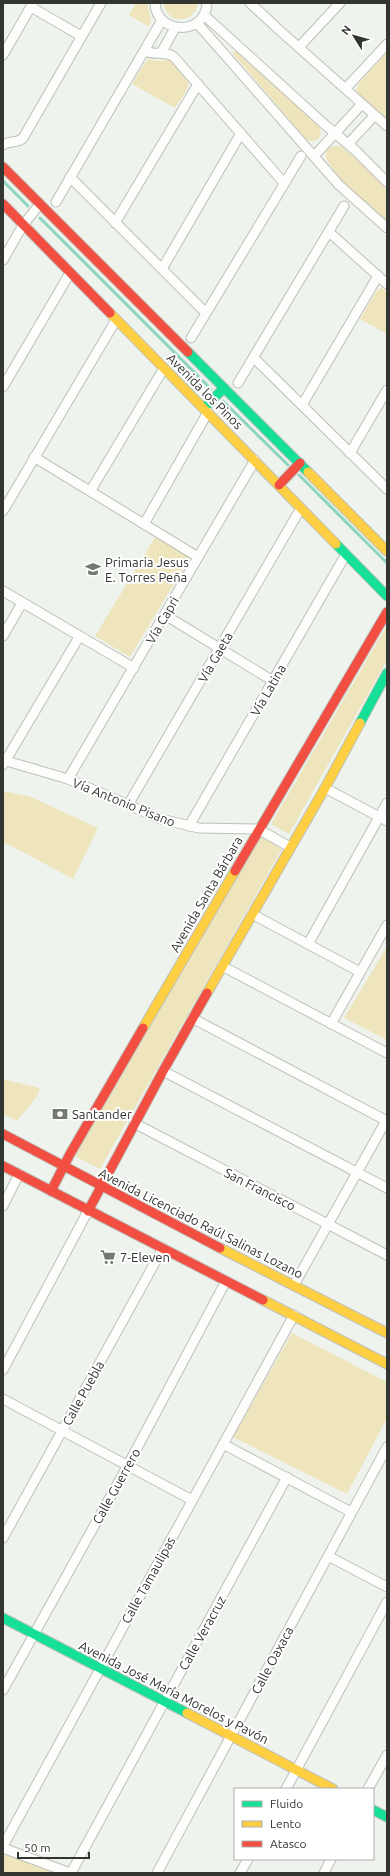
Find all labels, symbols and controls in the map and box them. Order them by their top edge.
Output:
north arrow [334,16,374,56]
text: N [339,23,353,37]
street label: Avenida los Pinos [164,350,246,432]
place label: Primaria Jesus E. Torres Peña [105,555,189,584]
school or university icon: Primaria Jesus E. Torres Peña [84,560,102,578]
street label: Vía Capri [143,594,181,646]
street label: Vía Gaeta [195,629,235,685]
street label: Vía Latina [248,662,288,718]
street label: Vía Antonio Pisano [71,775,177,829]
street label: Avenida Santa Bárbara [167,834,245,954]
bank icon: Santander [51,1105,69,1123]
place label: Santander [72,1107,132,1121]
street label: Avenida Licenciado Raúl Salinas Lozano [97,1165,305,1281]
street label: San Francisco [222,1165,298,1213]
supermarket icon: 7-Eleven [99,1248,117,1266]
place label: 7-Eleven [120,1250,170,1264]
street label: Calle Puebla [59,1358,107,1428]
street label: Calle Guerrero [89,1446,143,1526]
street label: Calle Tamaulipas [118,1534,178,1626]
street label: Calle Veracruz [176,1593,228,1673]
street label: Calle Oaxaca [248,1624,296,1696]
street label: Avenida José María Morelos y Pavón [77,1638,271,1746]
legend [234,1788,374,1860]
text: Fluido [270,1797,303,1810]
text: Lento [270,1817,301,1830]
scale bar [18,1834,89,1860]
text: Atasco [270,1837,306,1850]
text: 50 m [24,1841,51,1854]

